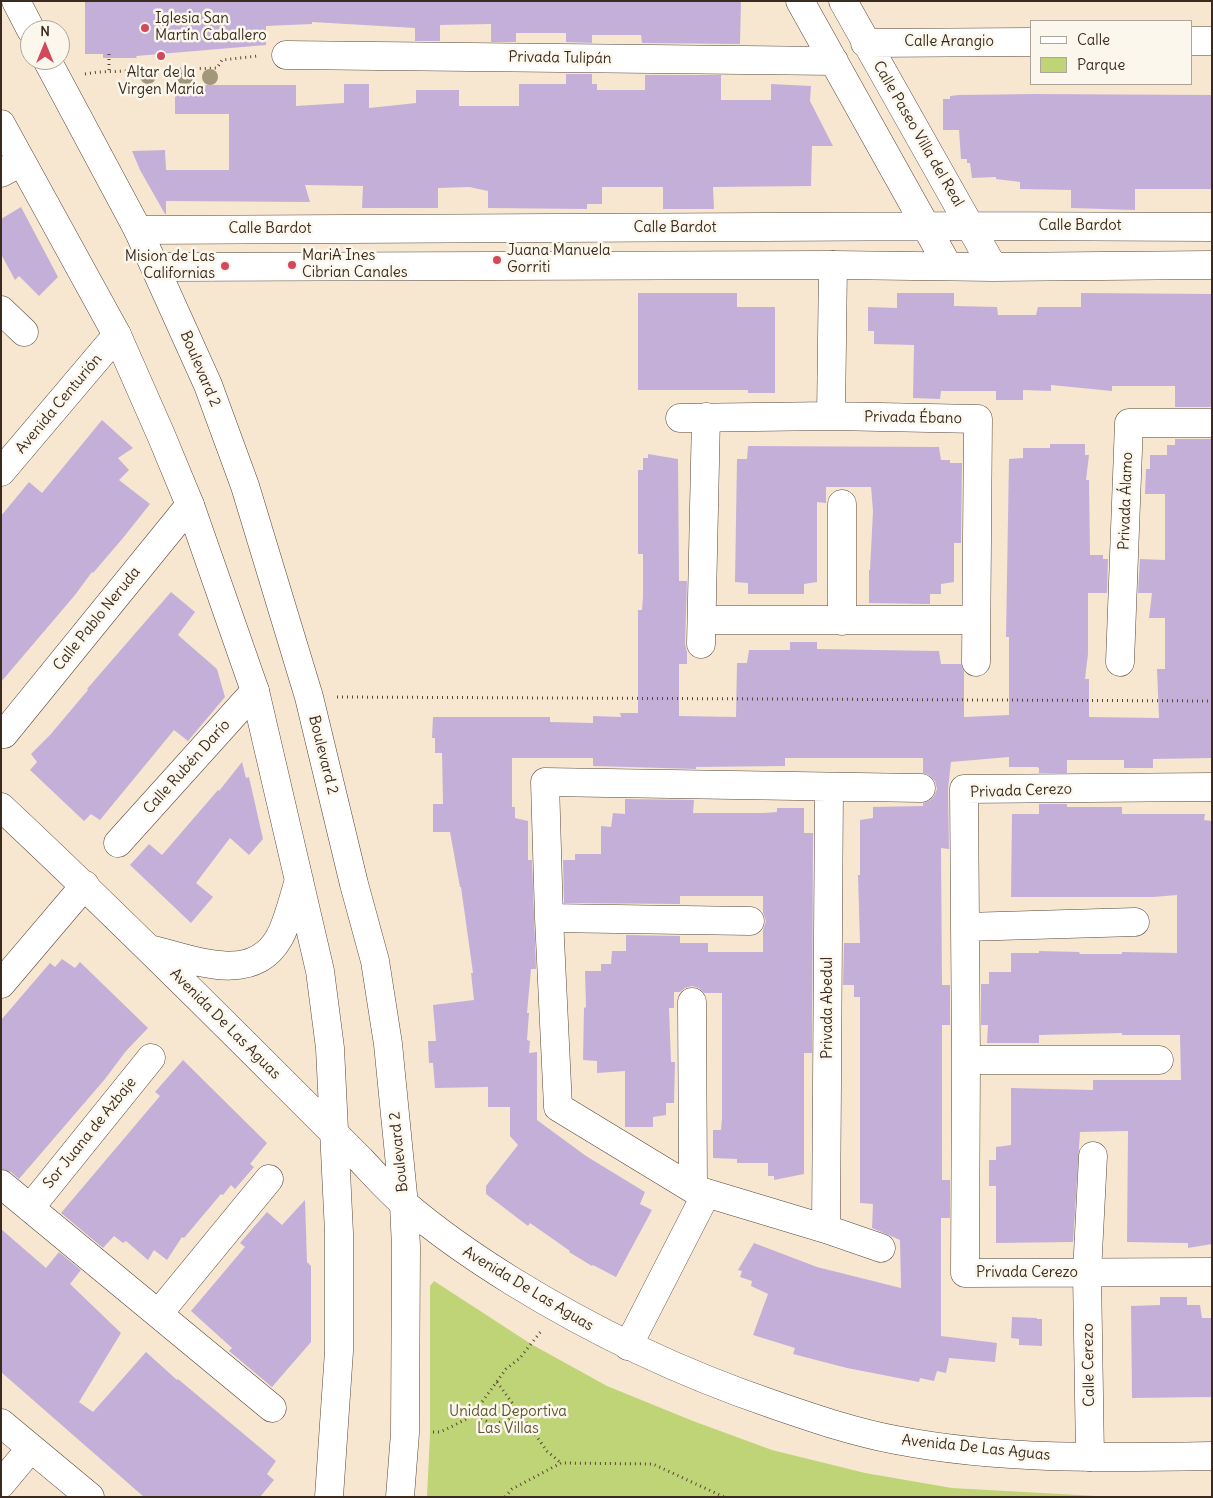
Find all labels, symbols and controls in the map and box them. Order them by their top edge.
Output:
place label: Iglesia San Martín Caballero [155,10,267,45]
north arrow [20,20,70,70]
legend [1030,20,1193,85]
text: N [40,22,50,40]
marker: Iglesia San Martín Caballero [139,22,151,34]
text: Calle [1077,30,1110,49]
street label: Calle Arangio [904,33,994,51]
street label: Privada Tulipán [508,48,612,68]
marker: Altar de la Virgen María [155,50,167,62]
text: Parque [1077,55,1125,74]
street label: Calle Paseo Villa del Real [869,58,967,210]
place label: Altar de la Virgen María [118,64,204,99]
street label: Calle Bardot [1038,217,1122,235]
street label: Calle Bardot [633,219,717,237]
street label: Calle Bardot [228,220,312,238]
place label: Juana Manuela Gorriti [507,242,611,277]
place label: MariA Ines Cibrian Canales [302,247,408,282]
place label: Mision de Las Californias [125,248,215,283]
marker: Juana Manuela Gorriti [491,254,503,266]
marker: MariA Ines Cibrian Canales [286,259,298,271]
marker: Mision de Las Californias [219,260,231,272]
street label: Boulevard 2 [176,328,224,410]
street label: Avenida Centurión [12,351,106,457]
street label: Privada Ébano [864,408,962,428]
street label: Privada Álamo [1115,452,1137,550]
street label: Calle Pablo Neruda [50,564,144,674]
street label: Boulevard 2 [304,714,342,796]
street label: Calle Rubén Darío [140,716,234,818]
street label: Privada Cerezo [970,780,1072,802]
street label: Privada Abedul [819,957,837,1059]
street label: Avenida De Las Aguas [166,965,284,1083]
street label: Sor Juana de Azbaje [40,1074,140,1192]
street label: Boulevard 2 [386,1111,412,1193]
street label: Avenida De Las Aguas [459,1243,597,1335]
street label: Privada Cerezo [976,1264,1078,1282]
street label: Calle Cerezo [1079,1323,1099,1407]
park label: Unidad Deportiva Las Villas [449,1403,567,1438]
street label: Avenida De Las Aguas [901,1431,1051,1465]

